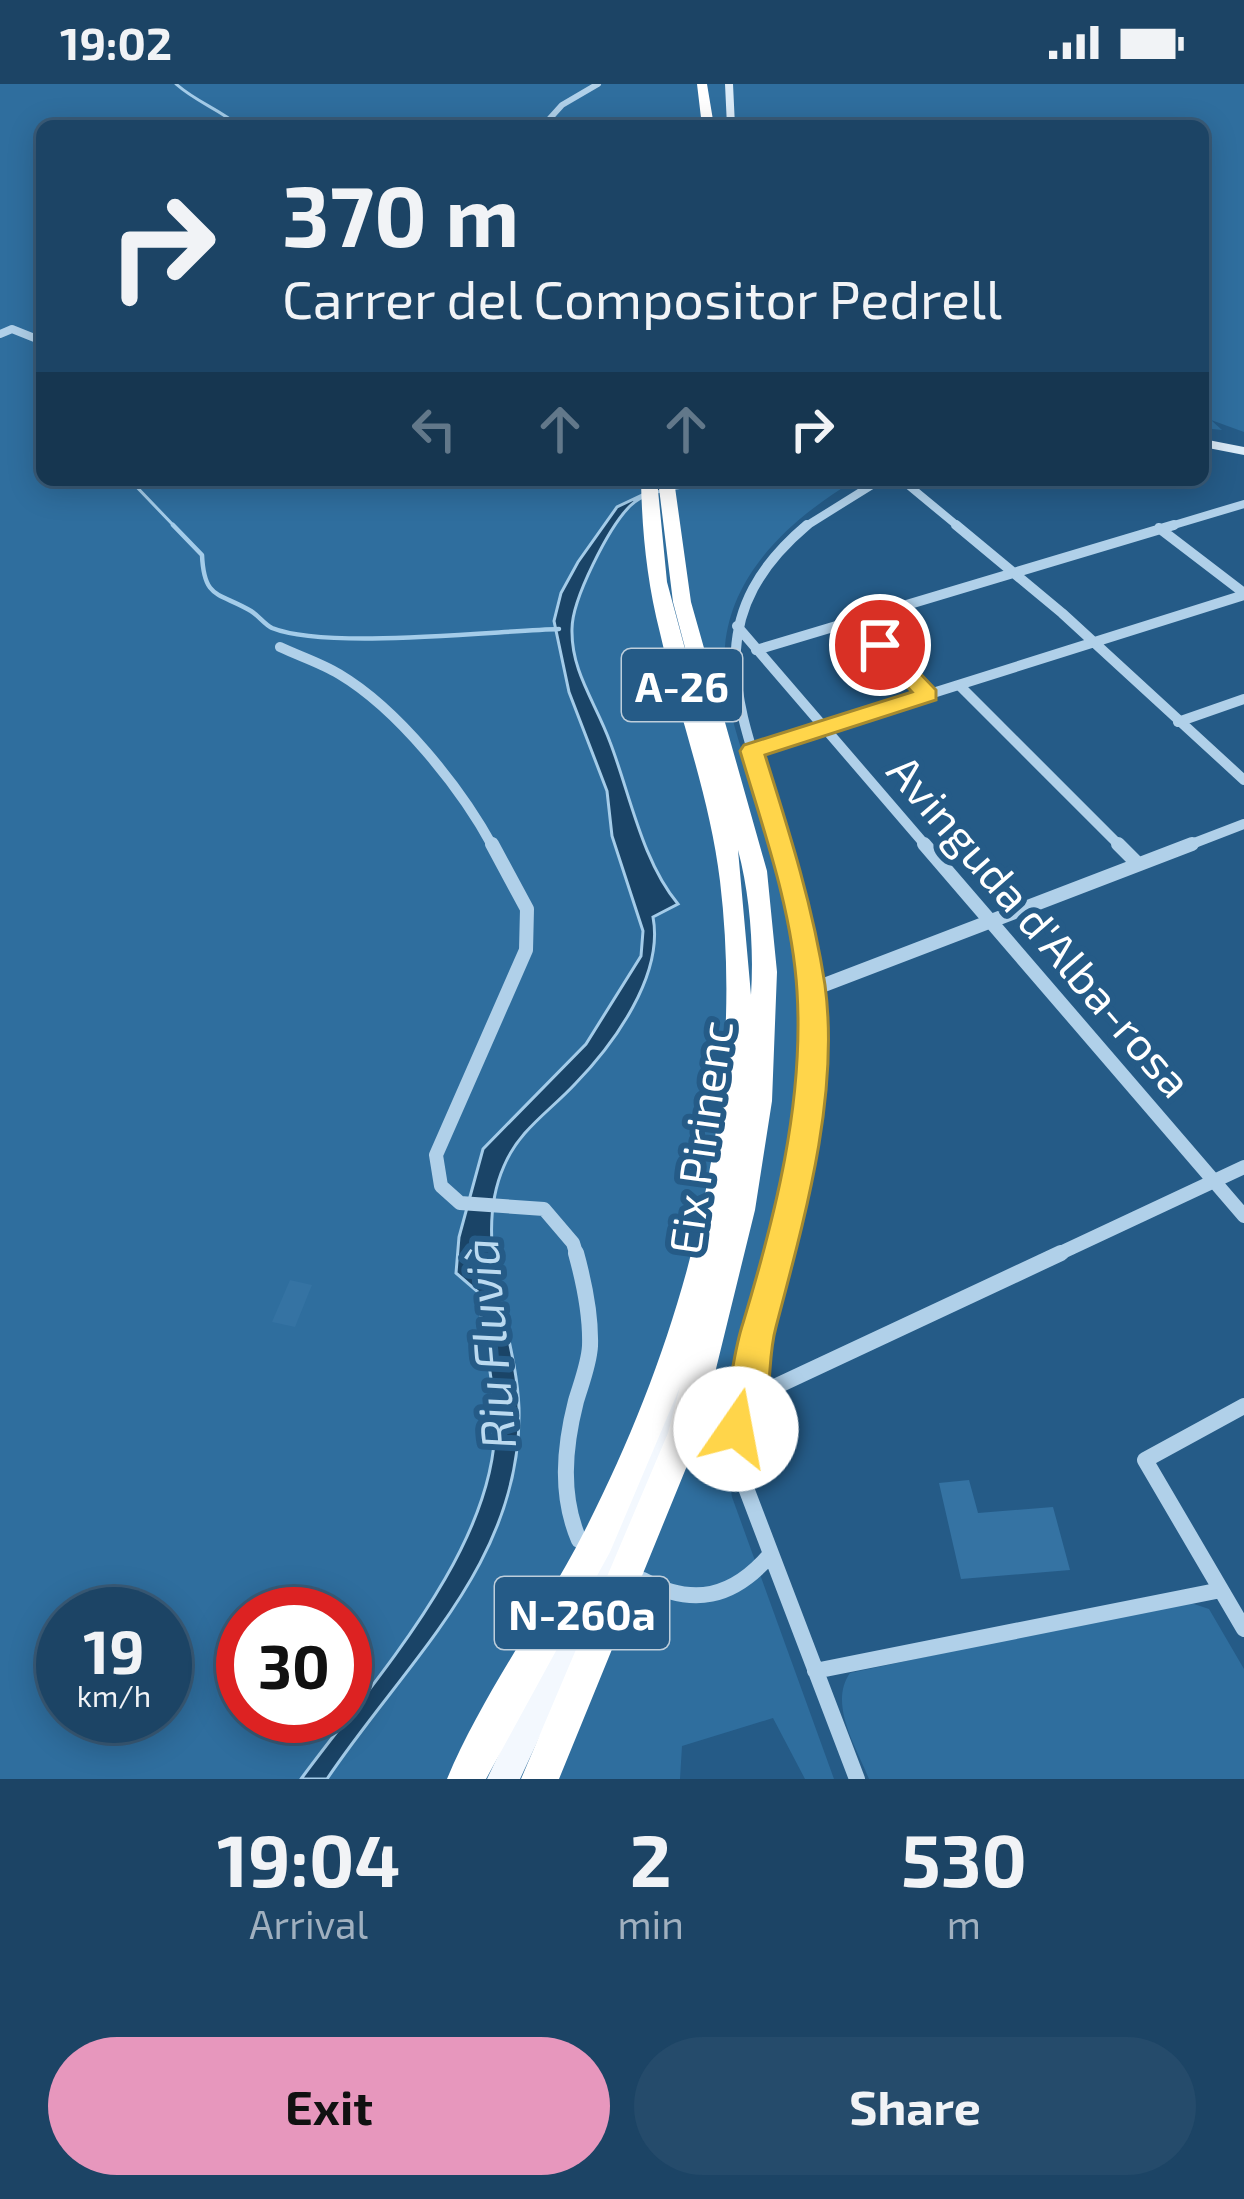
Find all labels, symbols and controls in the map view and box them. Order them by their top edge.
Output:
text: 19:02 [60,15,172,69]
text: 370 m [282,163,519,264]
icon: right [84,168,240,324]
text: Carrer del Compositor Pedrell [282,265,1002,330]
icon: left [401,396,467,462]
icon: ahead [527,396,593,462]
icon: ahead [653,396,719,462]
icon: right [779,396,845,462]
pin [829,594,931,696]
icon: arrive [847,612,913,678]
road number: A-26 [622,649,742,721]
street label: Avinguda d'Alba-rosa [878,743,1204,1107]
street label: Eix Pirinenc [656,1017,742,1257]
water label: Riu Fluvià [450,1236,526,1452]
position arrow [673,1366,799,1492]
road number: N-260a [495,1577,669,1649]
speed limit sign: 30 [216,1587,372,1743]
text: 19 [83,1614,145,1686]
text: km/h [77,1677,151,1713]
text: 19:04 [217,1815,400,1901]
text: 2 [630,1815,672,1901]
text: 530 [901,1815,1027,1901]
text: Arrival [249,1900,368,1947]
text: min [617,1900,684,1947]
text: m [947,1900,981,1947]
button: Exit [48,2037,610,2175]
button: Share [634,2037,1196,2175]

